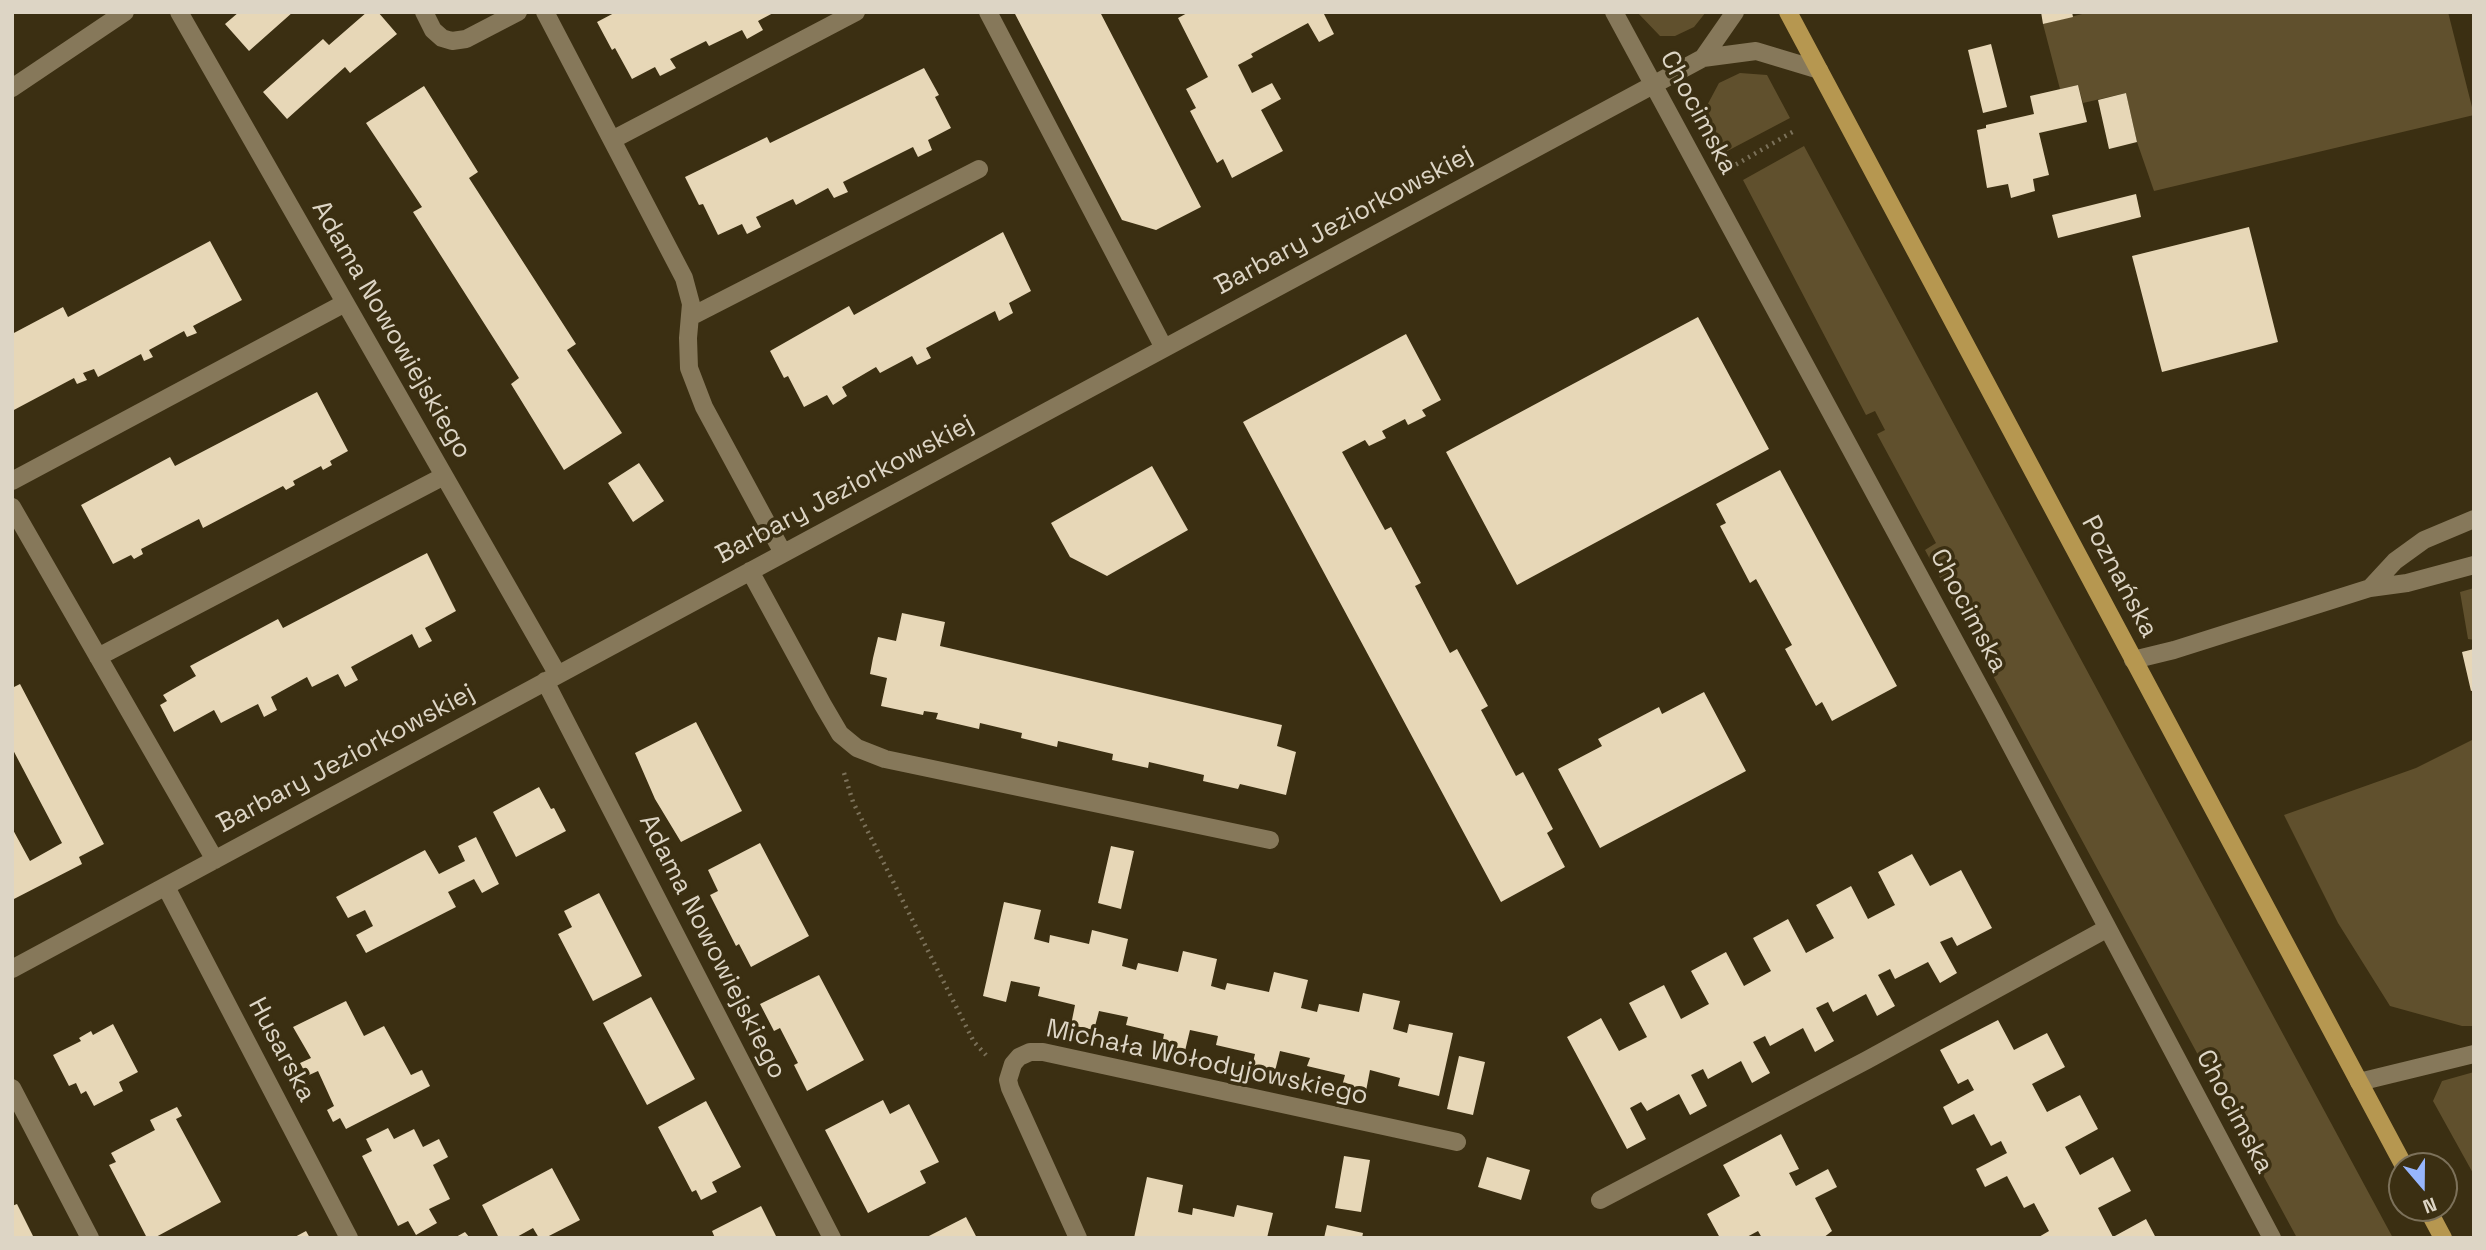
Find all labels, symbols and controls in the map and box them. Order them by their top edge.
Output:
street label: Chocimska [1652,46,1744,180]
street label: Barbary Jeziorkowskiej [1210,140,1478,302]
street label: Adama Nowowiejskiego [304,195,478,465]
street label: Barbary Jeziorkowskiej [711,409,979,571]
street label: Poznańska [2074,511,2164,643]
street label: Chocimska [1922,544,2014,678]
street label: Barbary Jeziorkowskiej [212,678,480,840]
street label: Adama Nowowiejskiego [632,809,792,1085]
street label: Husarska [241,993,321,1107]
street label: Michała Wołodyjowskiego [1043,1014,1371,1112]
street label: Chocimska [2188,1045,2280,1179]
north arrow [2388,1152,2458,1222]
text: N [2419,1191,2440,1219]

